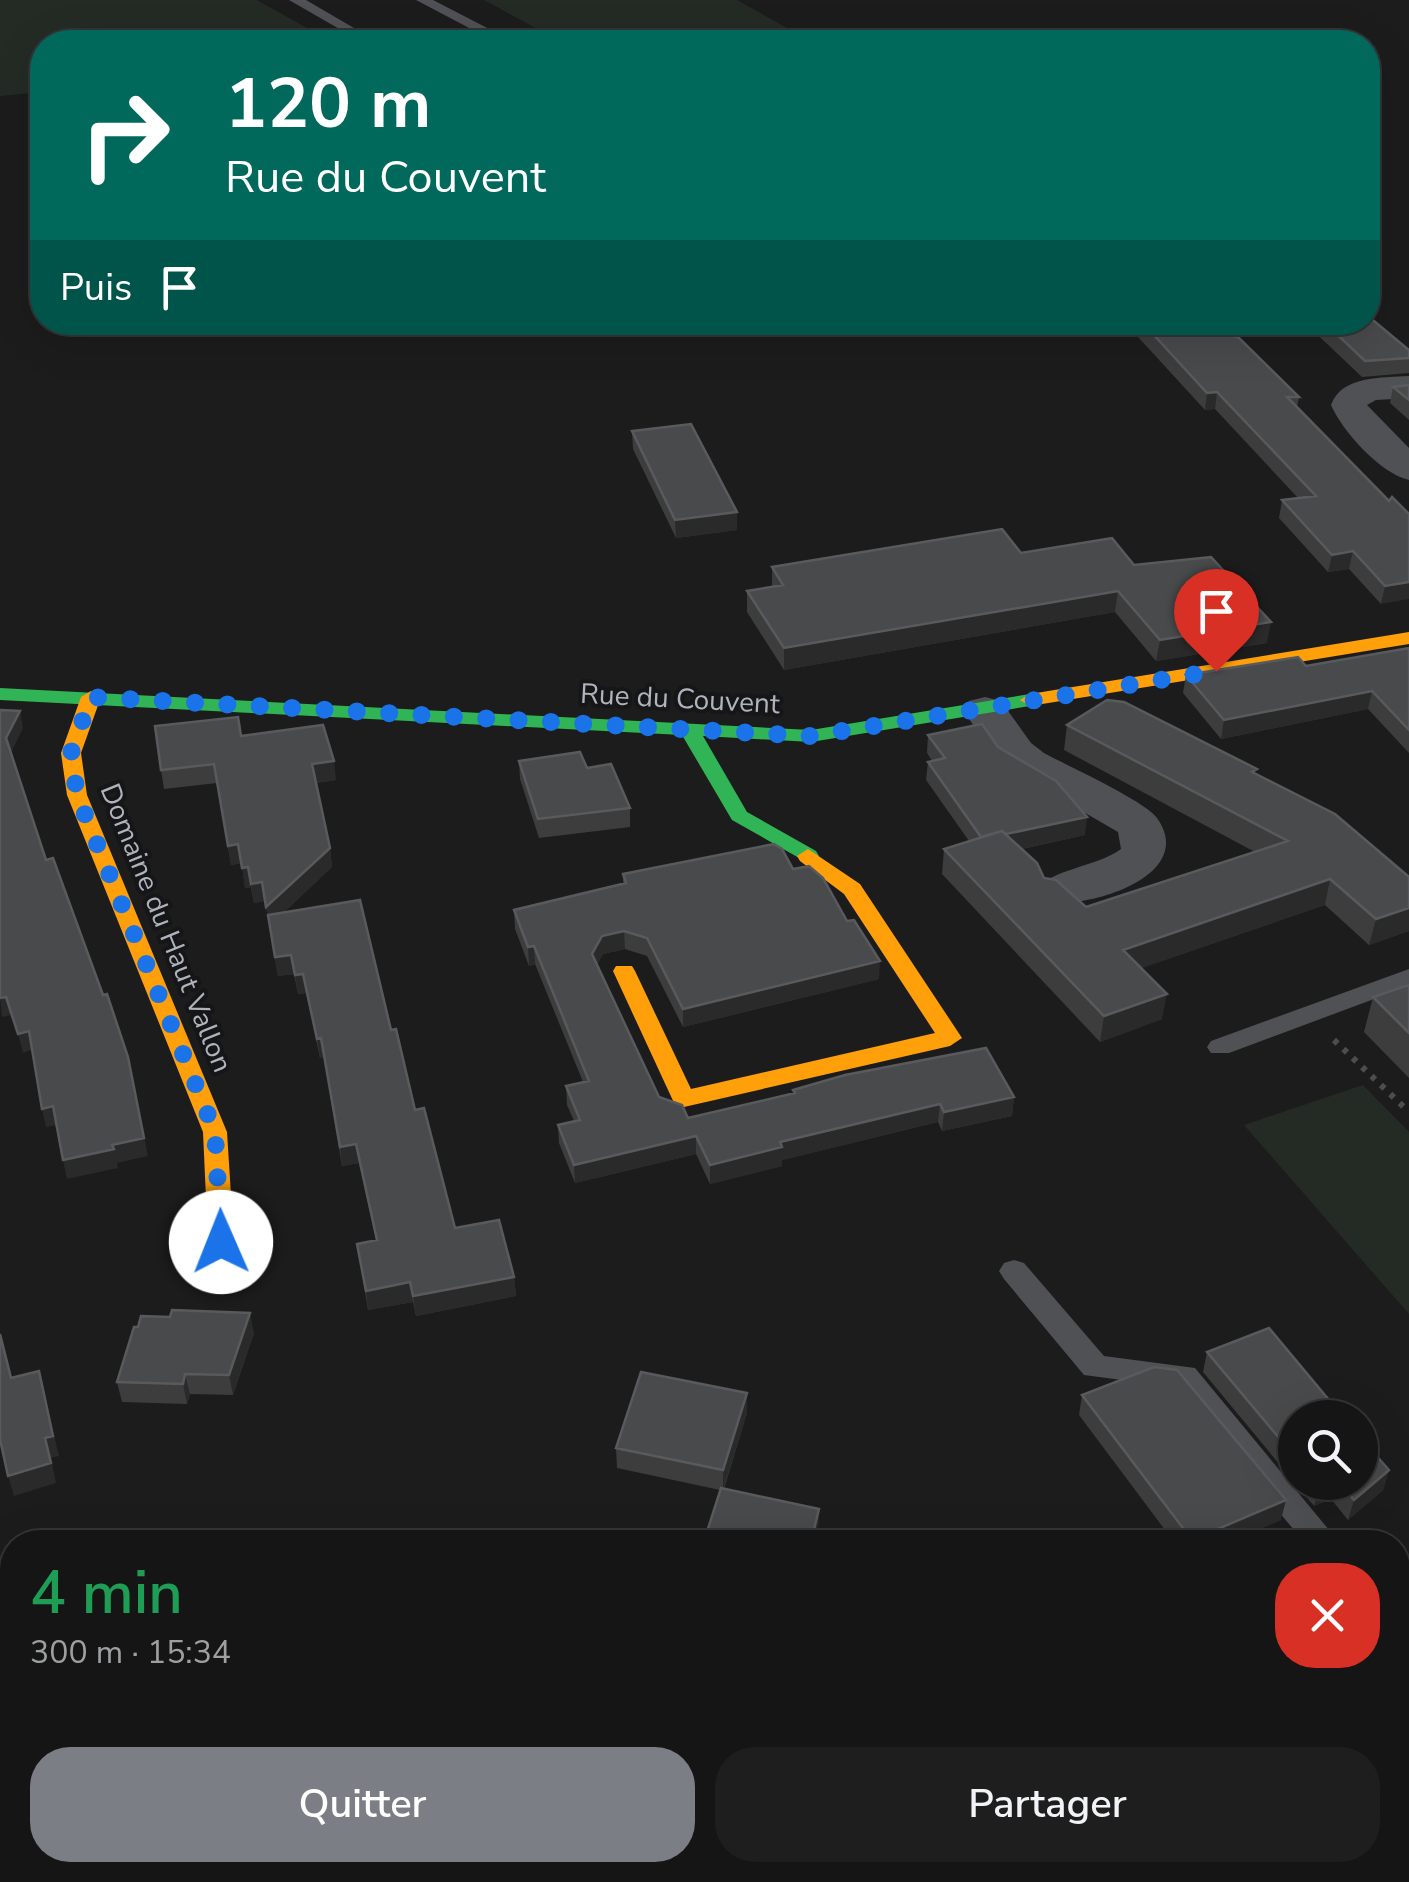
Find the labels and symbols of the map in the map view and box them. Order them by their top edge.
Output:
pin [1174,569,1259,672]
street label: Rue du Couvent [579,675,781,723]
street label: Domaine du Haut Vallon [91,778,241,1078]
position arrow [169,1190,273,1294]

